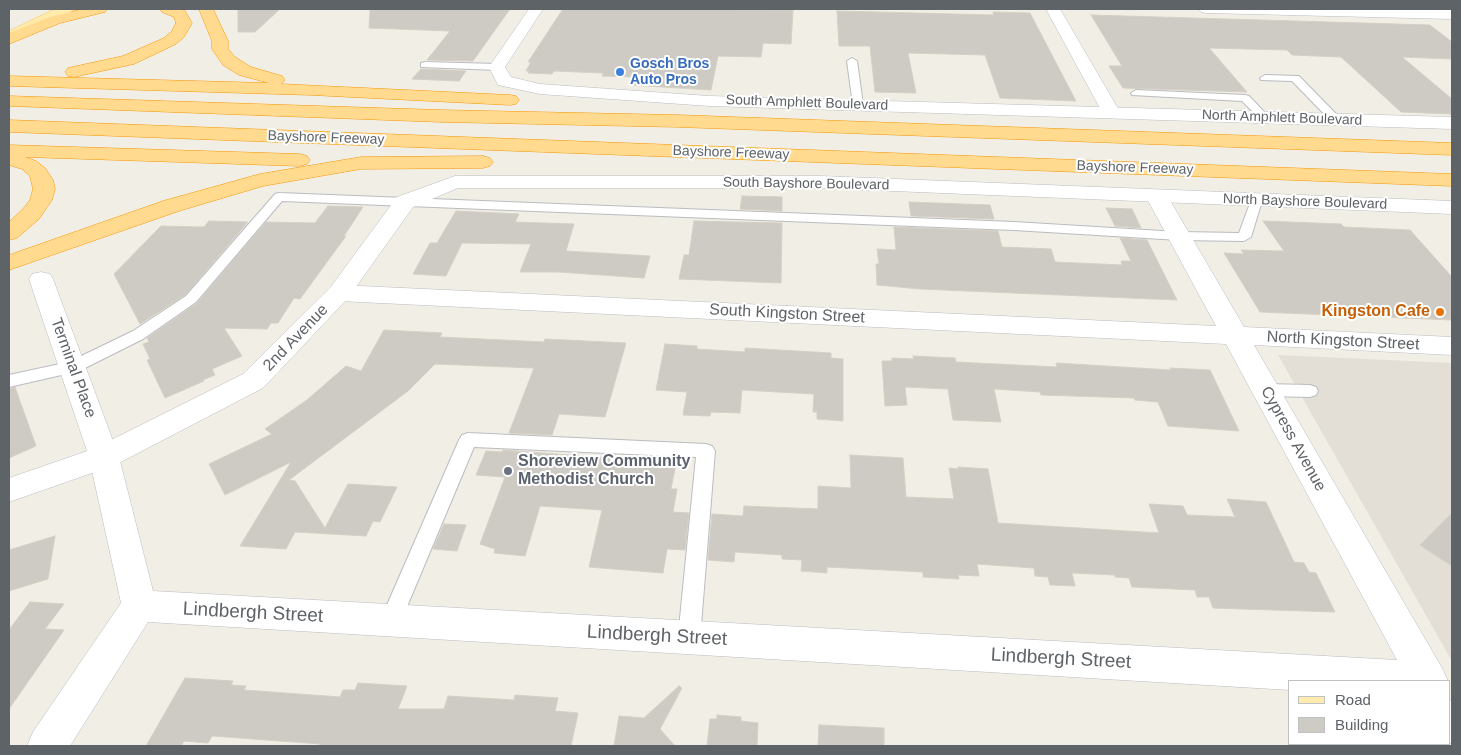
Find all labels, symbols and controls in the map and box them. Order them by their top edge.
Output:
place label: Gosch Bros Auto Pros [630,56,709,88]
marker: Gosch Bros Auto Pros [614,66,626,78]
street label: South Amphlett Boulevard [725,92,889,114]
street label: North Amphlett Boulevard [1202,107,1362,129]
street label: Bayshore Freeway [267,128,385,148]
street label: Bayshore Freeway [672,143,790,163]
street label: Bayshore Freeway [1076,158,1194,178]
street label: South Bayshore Boulevard [723,174,889,194]
street label: North Bayshore Boulevard [1223,191,1387,213]
street label: South Kingston Street [709,300,865,328]
street label: 2nd Avenue [260,301,332,375]
place label: Kingston Cafe [1322,302,1430,322]
marker: Kingston Cafe [1434,306,1446,318]
street label: Terminal Place [46,315,100,421]
street label: North Kingston Street [1266,327,1420,355]
street label: Cypress Avenue [1256,383,1330,495]
place label: Shoreview Community Methodist Church [518,452,690,490]
marker: Shoreview Community Methodist Church [502,465,514,477]
street label: Lindbergh Street [182,598,324,628]
street label: Lindbergh Street [586,621,728,651]
street label: Lindbergh Street [990,644,1132,674]
legend [1288,680,1451,745]
text: Road [1335,691,1371,708]
text: Building [1335,716,1388,733]

